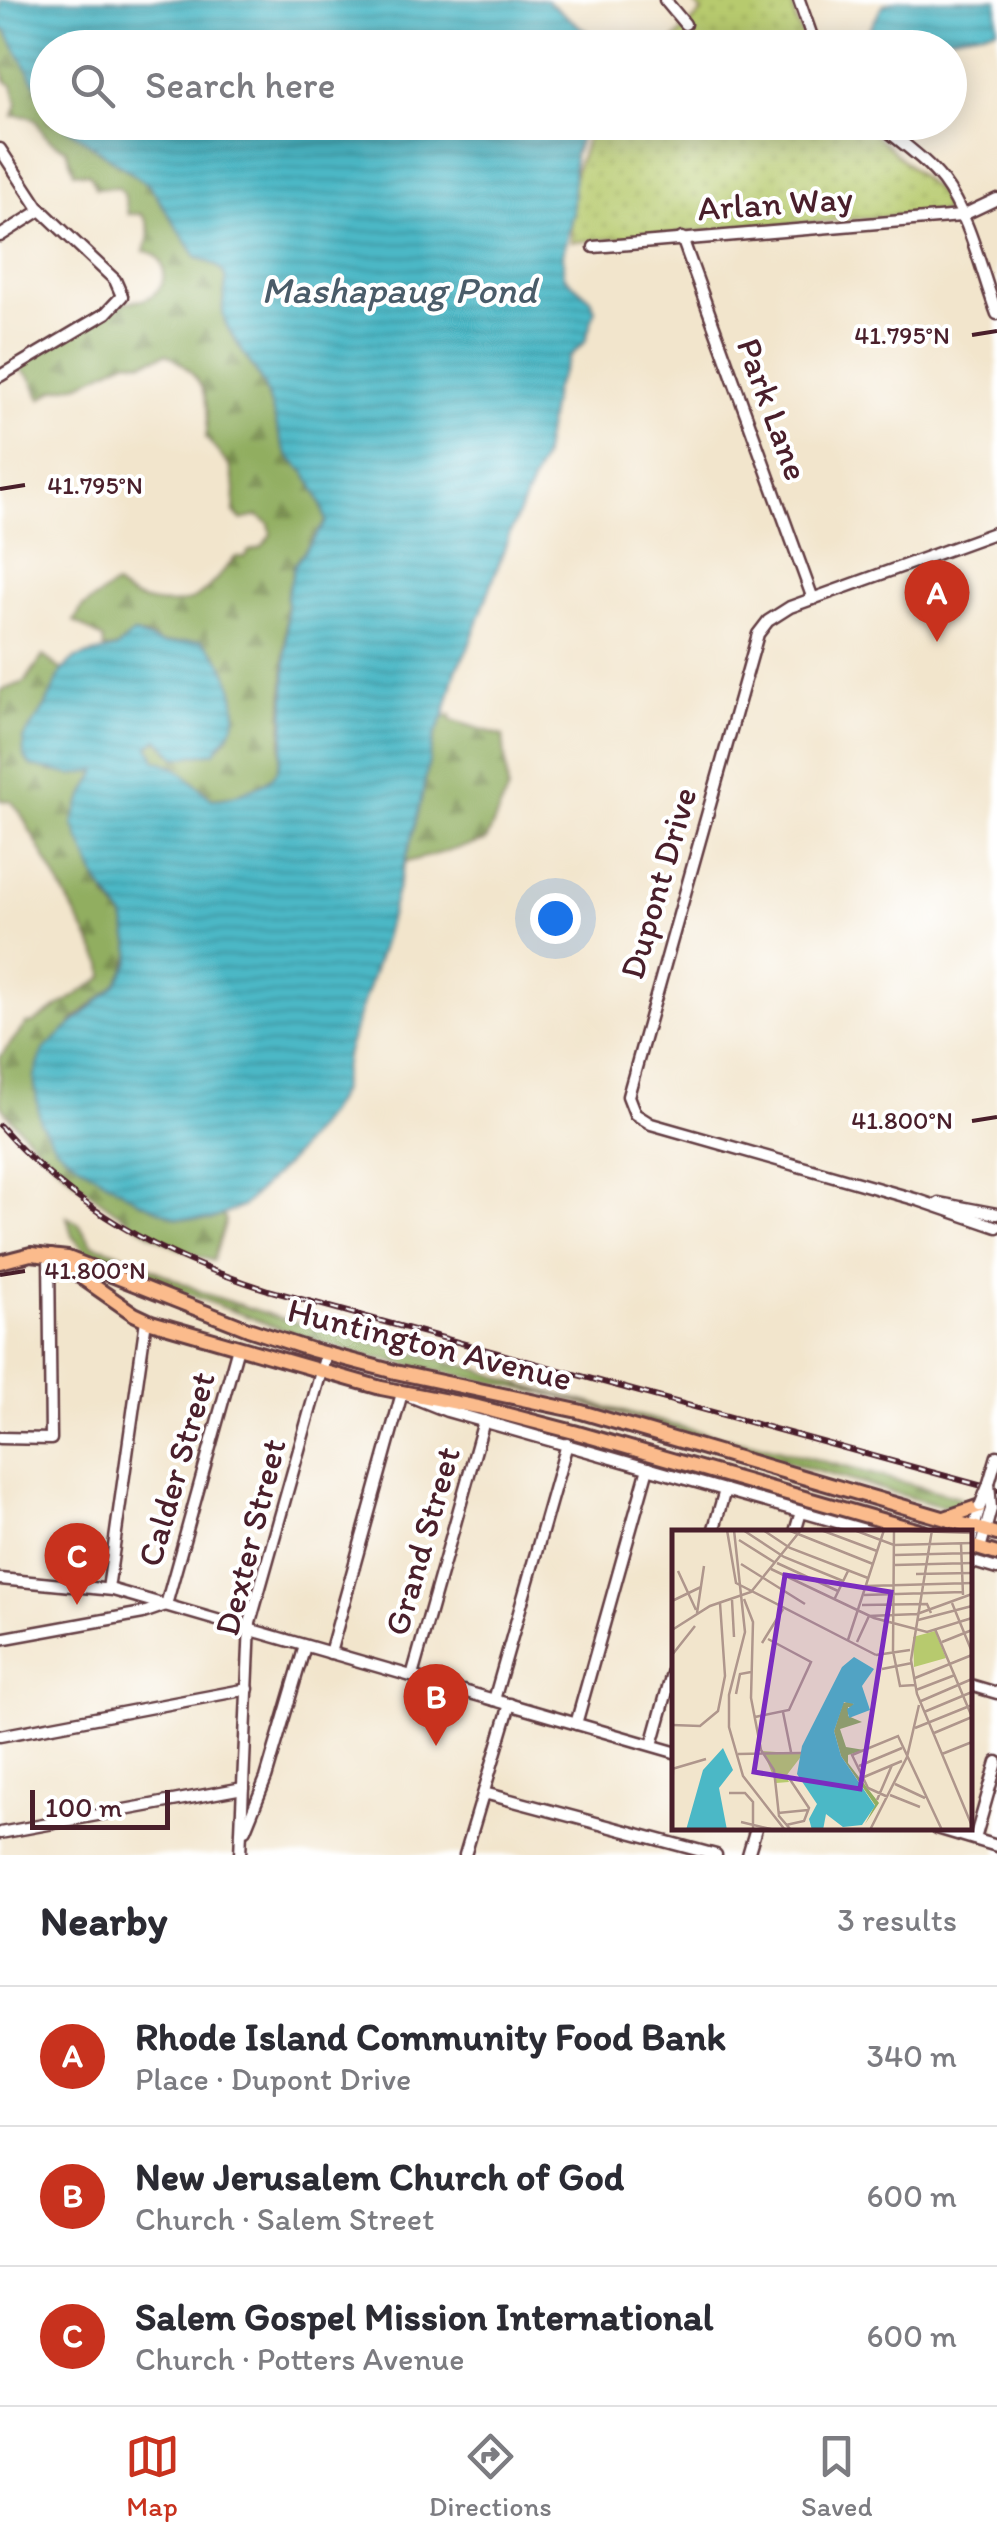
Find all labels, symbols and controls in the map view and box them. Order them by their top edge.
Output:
search box [30,30,967,140]
icon: search [65,58,120,113]
text: Search here [145,62,336,108]
street label: Arlan Way [696,177,854,229]
water label: Mashapaug Pond [261,267,540,313]
text: 41.795°N [854,320,950,350]
street label: Park Lane [728,332,818,486]
text: 41.795°N [47,470,143,500]
pin: A [904,560,970,642]
street label: Dupont Drive [611,782,705,984]
your location [530,893,581,944]
text: 41.800°N [851,1105,953,1135]
text: 41.800°N [44,1255,146,1285]
street label: Huntington Avenue [284,1288,576,1400]
street label: Calder Street [128,1367,224,1571]
street label: Dexter Street [205,1434,295,1640]
street label: Grand Street [375,1442,469,1640]
pin: C [44,1522,110,1605]
inset map [672,1530,972,1830]
pin: B [404,1664,468,1746]
scale bar [30,1785,170,1830]
text: 100 m [45,1790,122,1824]
text: Nearby [40,1895,167,1946]
text: 3 results [837,1901,957,1939]
text: Rhode Island Community Food Bank [135,2014,726,2060]
text: A [62,2037,83,2075]
text: 340 m [867,2037,957,2075]
text: Place · Dupont Drive [135,2060,411,2098]
text: New Jerusalem Church of God [135,2154,624,2200]
text: B [62,2177,83,2215]
text: 600 m [867,2177,957,2215]
text: Church · Salem Street [135,2200,434,2238]
text: Salem Gospel Mission International [135,2294,713,2340]
text: C [62,2317,83,2355]
text: 600 m [867,2317,957,2355]
text: Church · Potters Avenue [135,2340,464,2378]
tab: Map [125,2429,180,2523]
tab: Directions [429,2429,552,2523]
tab: Saved [801,2429,872,2523]

